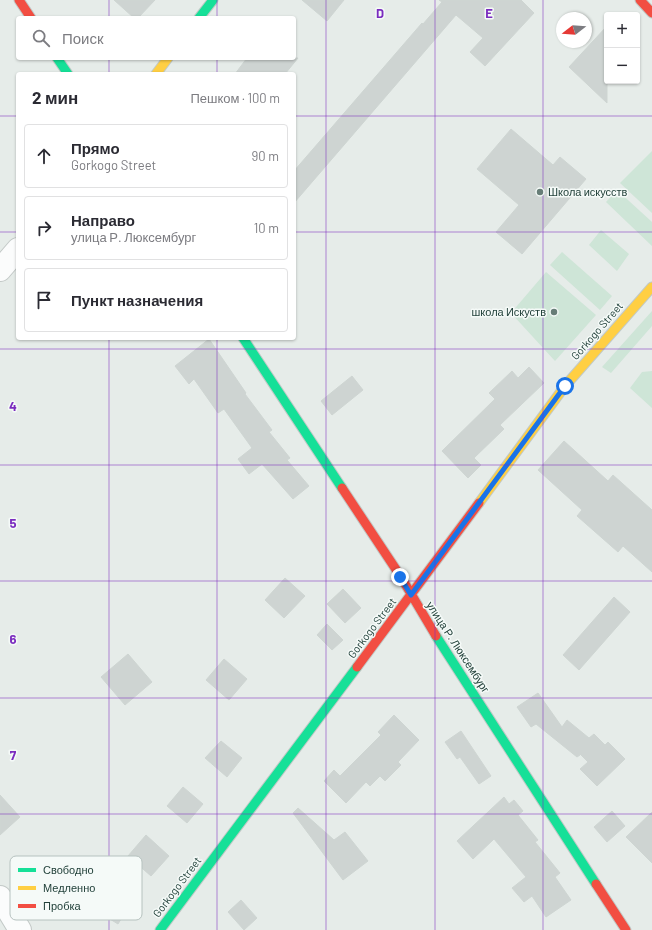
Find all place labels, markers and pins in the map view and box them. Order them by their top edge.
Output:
place label: Школа искусств [548,185,628,198]
marker: Школа искусств [535,187,545,197]
place label: школа Искуств [472,305,546,318]
marker: школа Искуств [549,307,559,317]

